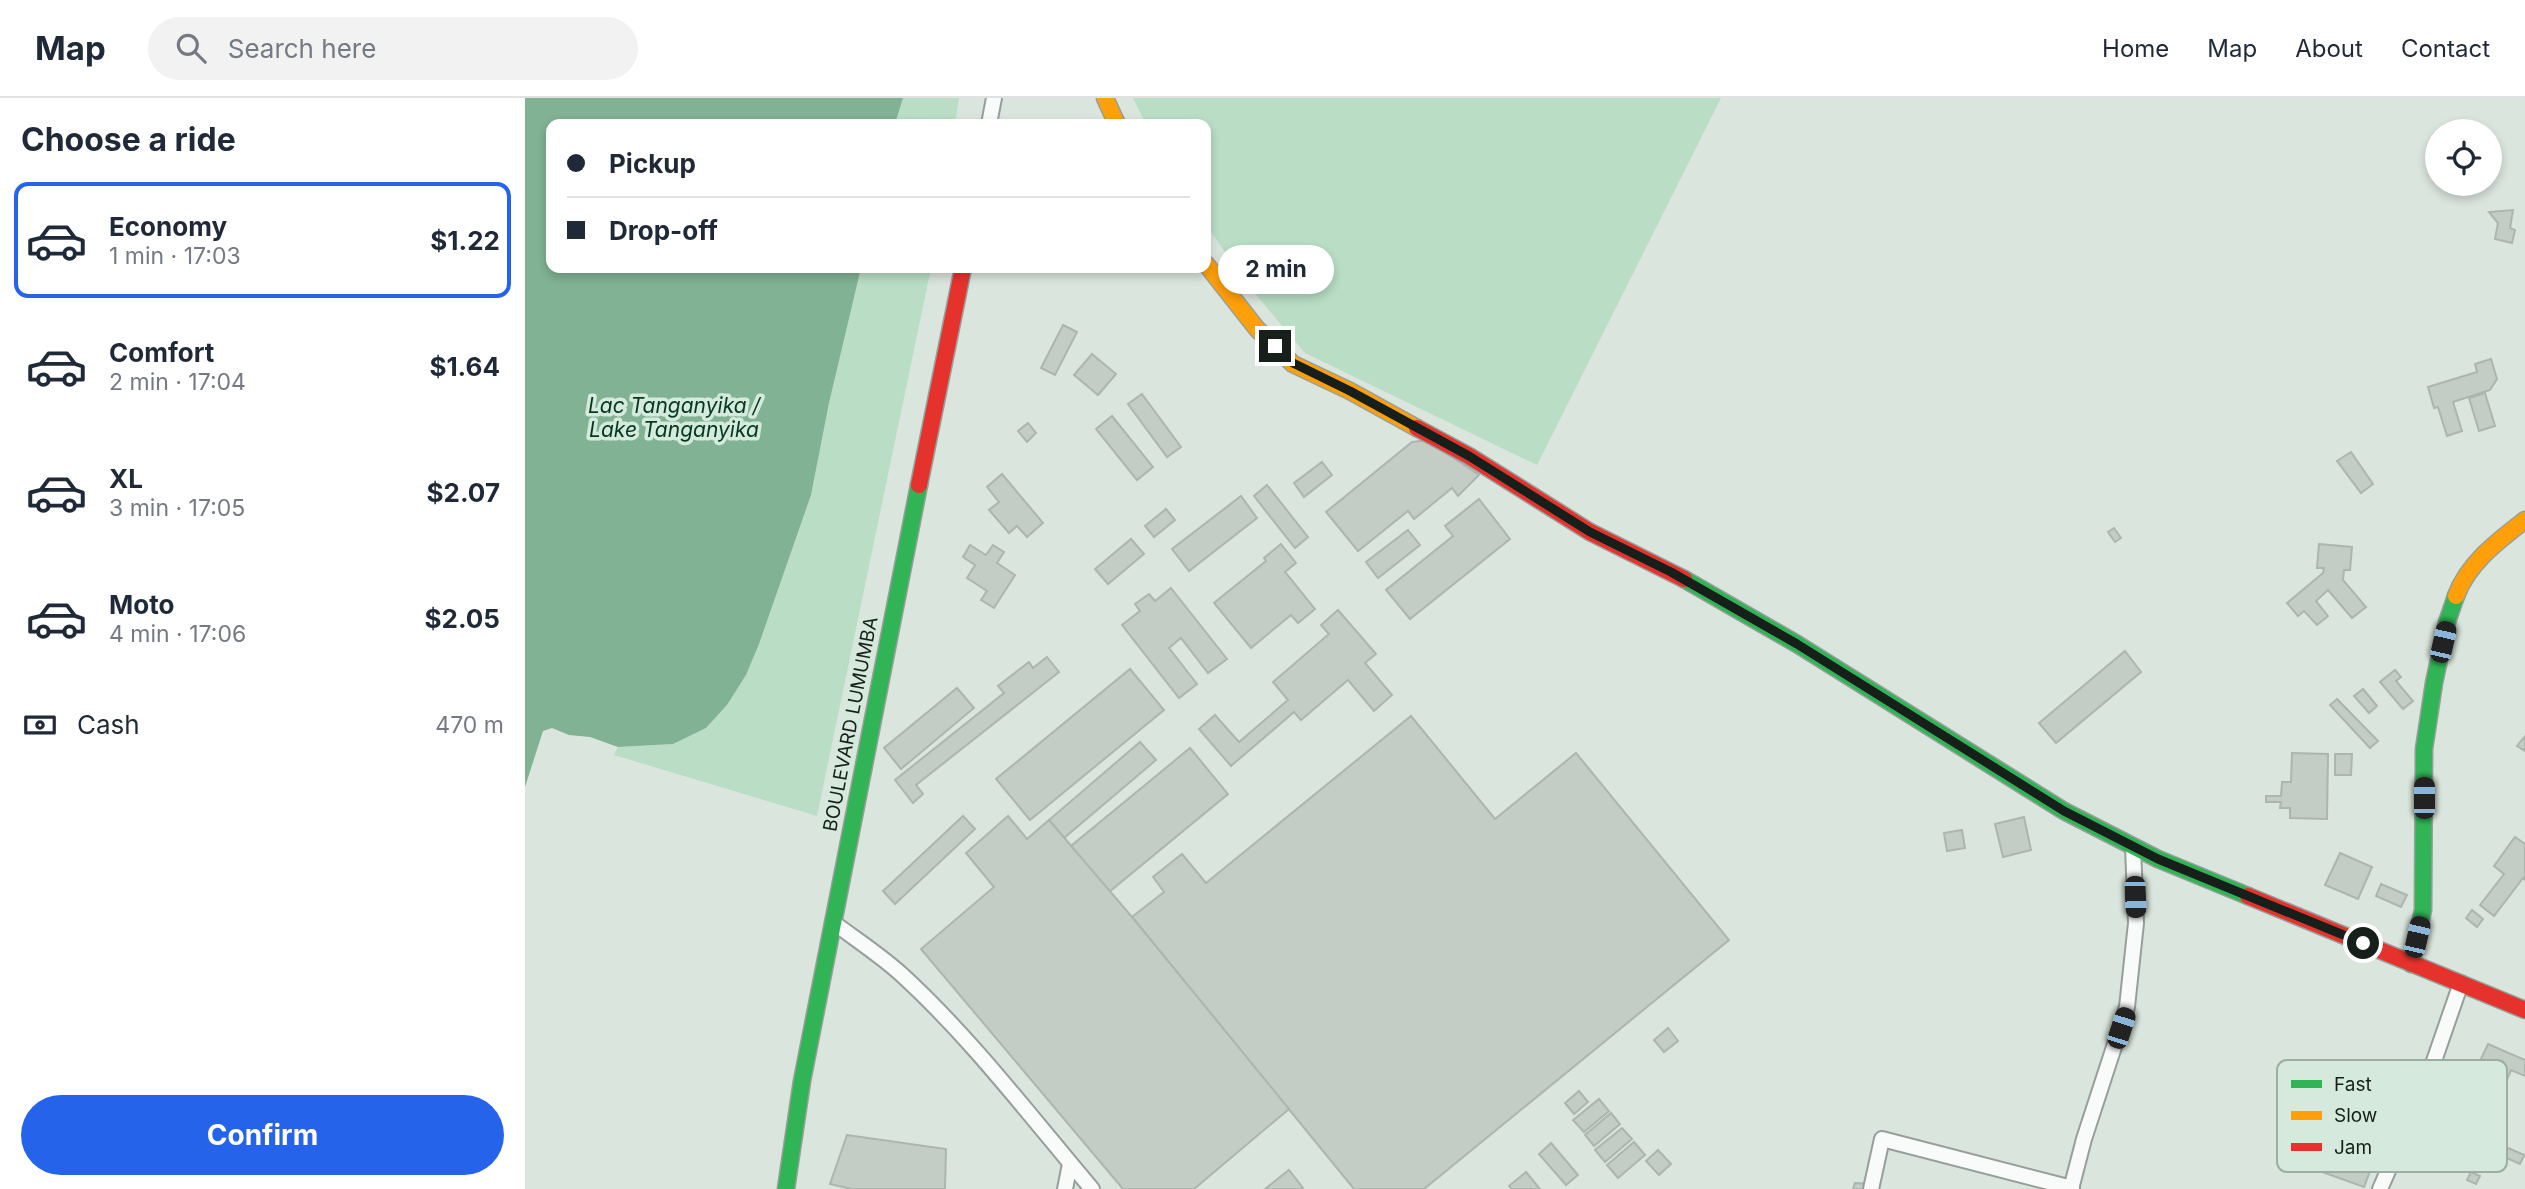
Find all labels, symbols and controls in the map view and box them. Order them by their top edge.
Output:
search box [148,17,638,80]
text: Map [35,28,106,68]
icon: search [172,29,210,67]
text: Search here [228,33,376,64]
text: Home [2102,34,2169,63]
text: Map [2207,34,2257,63]
text: About [2295,34,2363,63]
text: Contact [2401,34,2490,63]
map controls [2425,119,2502,196]
button: locate [2425,119,2502,196]
text: Choose a ride [21,120,236,159]
text: Pickup [609,148,696,179]
icon: car [25,209,88,272]
text: Economy [109,211,227,242]
text: Drop-off [609,215,718,246]
text: $1.22 [430,225,500,256]
text: 1 min · 17:03 [109,242,241,270]
callout: 2 min [1217,244,1333,294]
text: 2 min [1245,255,1307,283]
route end [1259,330,1291,362]
icon: car [25,335,88,398]
text: Comfort [109,337,214,368]
text: $1.64 [429,351,500,382]
text: 2 min · 17:04 [109,368,246,396]
water label: Lac Tanganyika / Lake Tanganyika [588,393,761,442]
icon: car [25,461,88,524]
text: XL [109,463,143,494]
text: $2.07 [427,477,500,508]
text: 3 min · 17:05 [109,494,245,522]
icon: car [25,587,88,650]
text: Moto [109,589,174,620]
text: $2.05 [425,603,500,634]
street label: BOULEVARD LUMUMBA [818,615,883,833]
car [2429,619,2458,665]
text: 4 min · 17:06 [109,620,246,648]
icon: cash [21,706,59,744]
text: Cash [77,709,140,740]
text: 470 m [435,711,504,739]
car [2414,777,2435,819]
car [2124,876,2147,918]
car [2403,914,2432,960]
route start [2347,927,2379,959]
car [2105,1005,2138,1051]
legend [2277,1060,2507,1172]
text: Fast [2334,1073,2372,1096]
button: Confirm [21,1095,504,1175]
text: Slow [2334,1104,2377,1127]
text: Jam [2334,1136,2372,1159]

